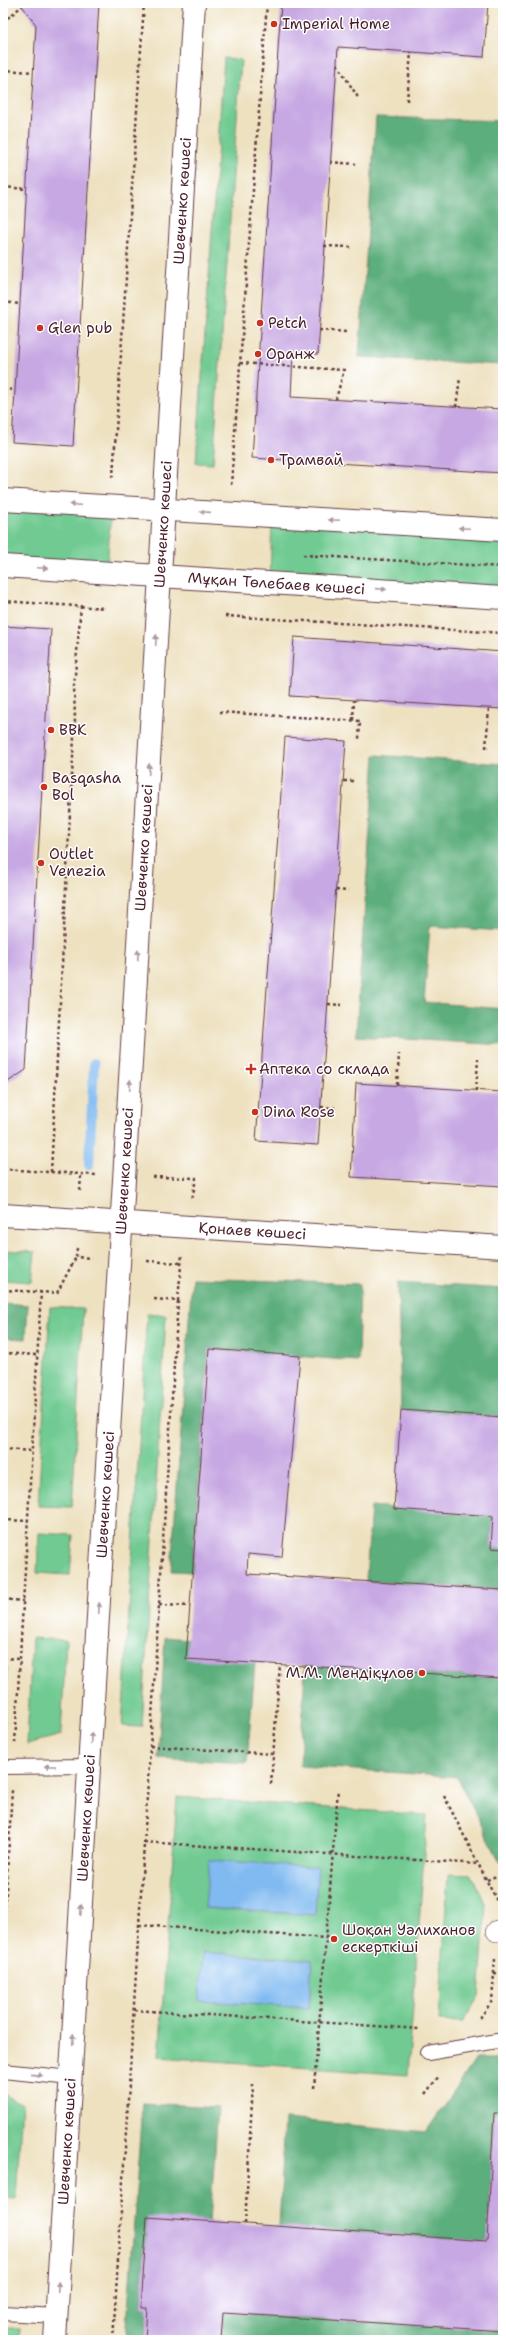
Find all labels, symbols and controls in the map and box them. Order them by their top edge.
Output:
place label: Imperial Home [282,14,390,34]
marker: Imperial Home [269,19,279,29]
street label: Шевченко көшесі [168,137,196,265]
place label: Petch [268,313,307,333]
place label: Glen pub [48,318,112,338]
marker: Petch [255,318,265,328]
marker: Glen pub [35,323,45,333]
place label: Оранж [266,344,315,364]
marker: Оранж [253,349,263,359]
place label: Трамвай [279,450,344,470]
marker: Трамвай [266,455,276,465]
street label: Шевченко көшесі [149,460,177,588]
one-way arrow [69,501,81,508]
one-way arrow [199,509,211,516]
one-way arrow [328,517,340,524]
one-way arrow [458,524,470,531]
one-way arrow [36,565,49,571]
street label: Мұқан Төлебаев көшесі [187,568,366,599]
one-way arrow [375,586,387,593]
one-way arrow [153,634,160,646]
place label: BBK [59,720,87,740]
marker: BBK [46,725,56,735]
one-way arrow [145,763,152,775]
place label: Basqasha Bol [52,768,122,805]
marker: Basqasha Bol [39,782,49,792]
street label: Шевченко көшесі [130,783,158,912]
place label: Outlet Venezia [49,844,106,881]
marker: Outlet Venezia [36,858,46,868]
one-way arrow [134,949,141,961]
place label: Аптека со склада [259,1059,390,1079]
marker: Аптека со склада [246,1064,256,1074]
one-way arrow [126,1079,133,1091]
place label: Dina Rose [263,1102,335,1122]
street label: Шевченко көшесі [111,1107,138,1235]
marker: Dina Rose [250,1107,260,1117]
street label: Қонаев көшесі [198,1218,307,1244]
street label: Шевченко көшесі [92,1430,119,1559]
one-way arrow [95,1602,102,1614]
place label: М.М. Мендіқұлов [286,1663,414,1683]
marker: М.М. Мендіқұлов [417,1668,427,1678]
one-way arrow [88,1731,94,1744]
street label: Шевченко көшесі [72,1754,100,1882]
one-way arrow [43,1763,56,1769]
one-way arrow [77,1904,84,1916]
place label: Шоқан Уәлиханов ескерткіші [342,1920,475,1957]
marker: Шоқан Уәлиханов ескерткіші [329,1934,339,1944]
one-way arrow [70,2032,76,2045]
one-way arrow [31,2071,43,2078]
street label: Шевченко көшесі [53,2077,81,2206]
one-way arrow [55,2281,62,2293]

